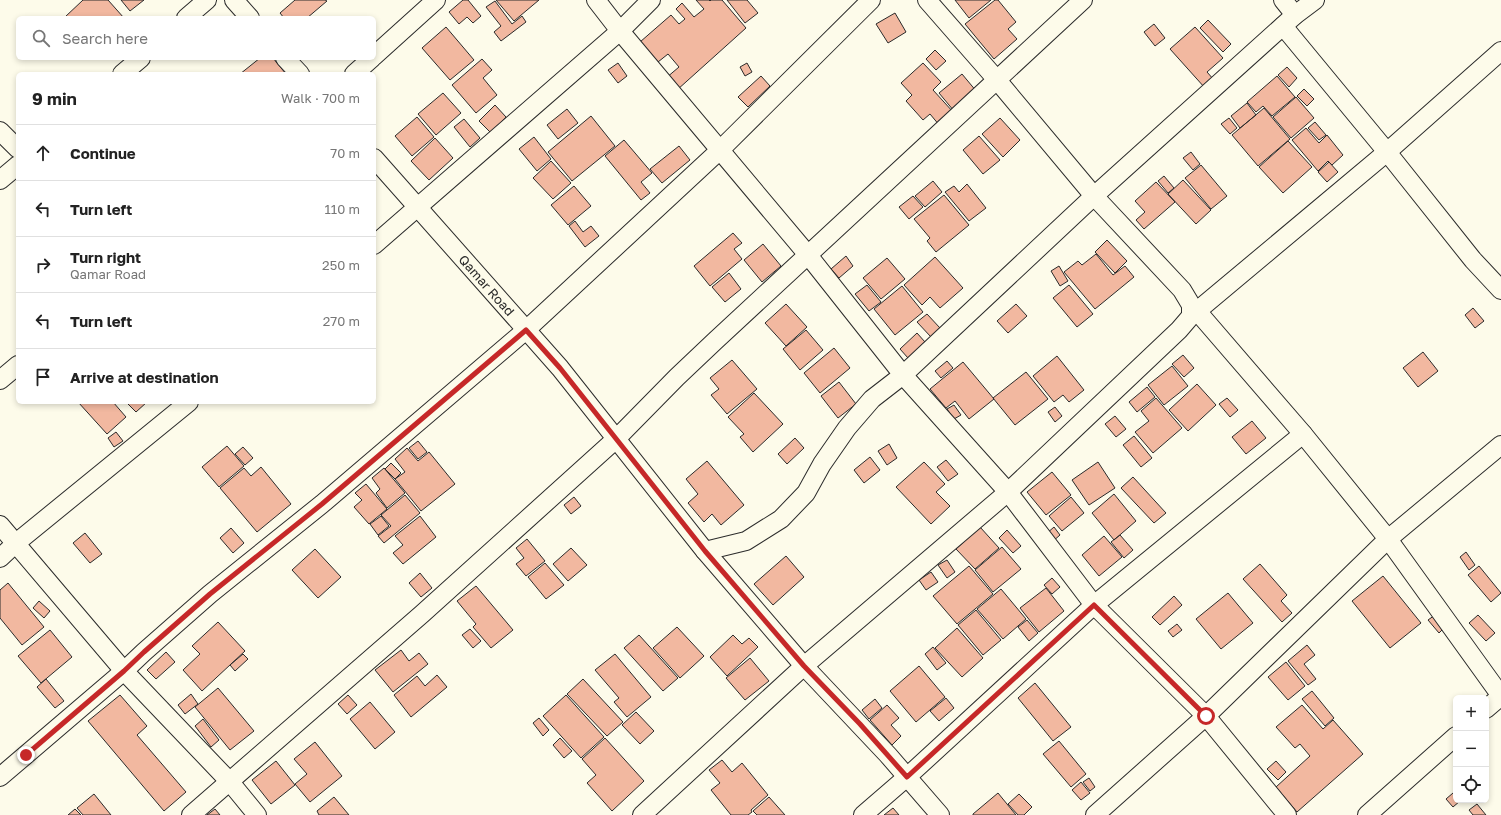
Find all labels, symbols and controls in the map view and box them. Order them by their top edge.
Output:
search box [16,16,376,60]
icon: search [30,27,52,49]
text: Search here [62,29,148,47]
text: 9 min [32,88,77,109]
text: Walk · 700 m [281,90,360,106]
icon: ahead [32,142,54,164]
text: Continue [70,144,136,162]
text: 70 m [330,145,360,161]
icon: left [32,198,54,220]
text: Turn left [70,200,132,218]
text: 110 m [325,201,360,217]
text: Turn right [70,248,141,266]
street label: Qamar Road [456,251,518,319]
icon: right [32,254,54,276]
text: 250 m [322,257,360,273]
text: Qamar Road [70,266,146,282]
icon: left [32,310,54,332]
text: Turn left [70,312,132,330]
text: 270 m [323,313,360,329]
icon: arrive [32,366,54,388]
text: Arrive at destination [70,368,219,386]
map controls [1453,695,1489,803]
button: + [1453,695,1489,731]
route start [1197,707,1215,725]
button: − [1453,731,1489,767]
route end [17,746,35,764]
button: locate [1453,767,1489,803]

